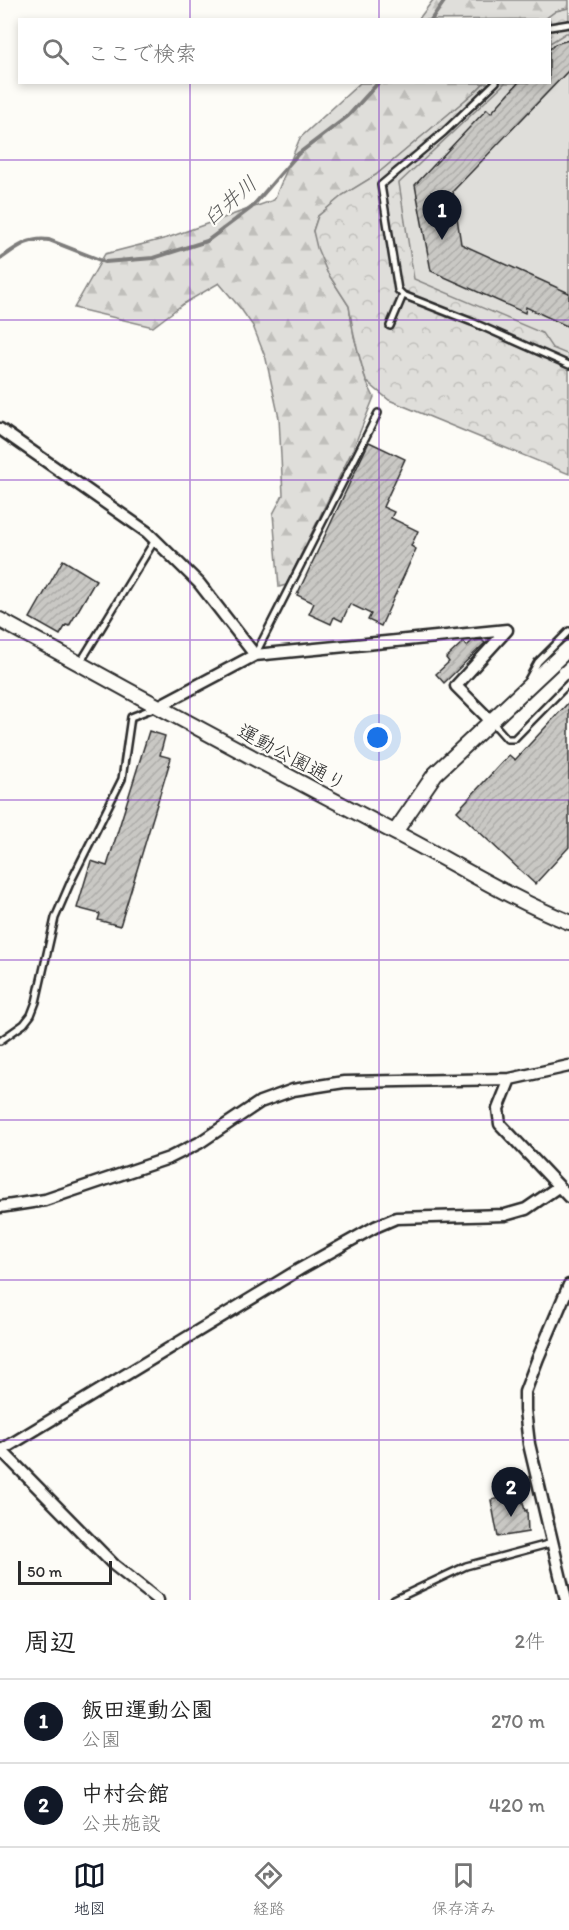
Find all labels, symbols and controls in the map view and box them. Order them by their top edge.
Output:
search box [18,18,551,84]
icon: search [39,35,72,68]
text: ここで検索 [87,40,197,67]
water label: 臼井川 [198,171,262,231]
pin: 1 [422,190,462,240]
street label: 運動公園通り [233,718,351,796]
your location [363,723,392,752]
pin: 2 [492,1468,530,1517]
scale bar [18,1558,112,1586]
text: 50 m [27,1562,62,1581]
text: 周辺 [24,1626,76,1658]
text: 2件 [514,1629,545,1653]
text: 飯田運動公園 [81,1696,213,1723]
text: 1 [39,1709,48,1733]
text: 270 m [491,1709,545,1733]
text: 公園 [81,1727,121,1751]
text: 中村会館 [81,1780,169,1807]
text: 2 [38,1793,49,1817]
text: 420 m [489,1793,545,1817]
text: 公共施設 [81,1811,161,1835]
tab: 地図 [73,1859,106,1919]
tab: 経路 [252,1859,285,1919]
tab: 保存済み [432,1859,496,1919]

